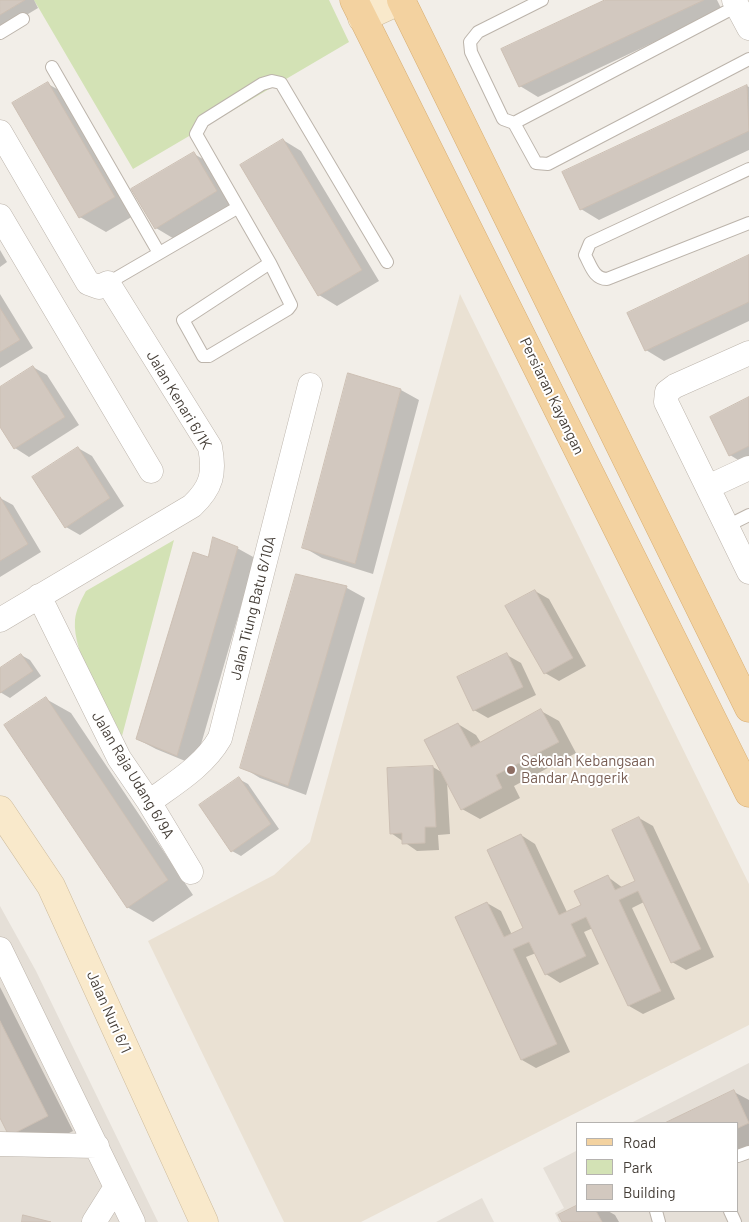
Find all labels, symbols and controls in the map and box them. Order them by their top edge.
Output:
street label: Persiaran Kayangan [516,335,588,457]
street label: Jalan Kenari 6/1K [143,348,215,452]
street label: Jalan Tiung Batu 6/10A [226,534,280,682]
street label: Jalan Raja Udang 6/9A [88,708,178,842]
place label: Sekolah Kebangsaan Bandar Anggerik [521,752,655,787]
marker: Sekolah Kebangsaan Bandar Anggerik [505,764,517,776]
street label: Jalan Nuri 6/1 [83,968,135,1056]
legend [576,1122,739,1212]
text: Road [623,1133,656,1151]
text: Park [623,1158,652,1176]
text: Building [623,1183,676,1201]

